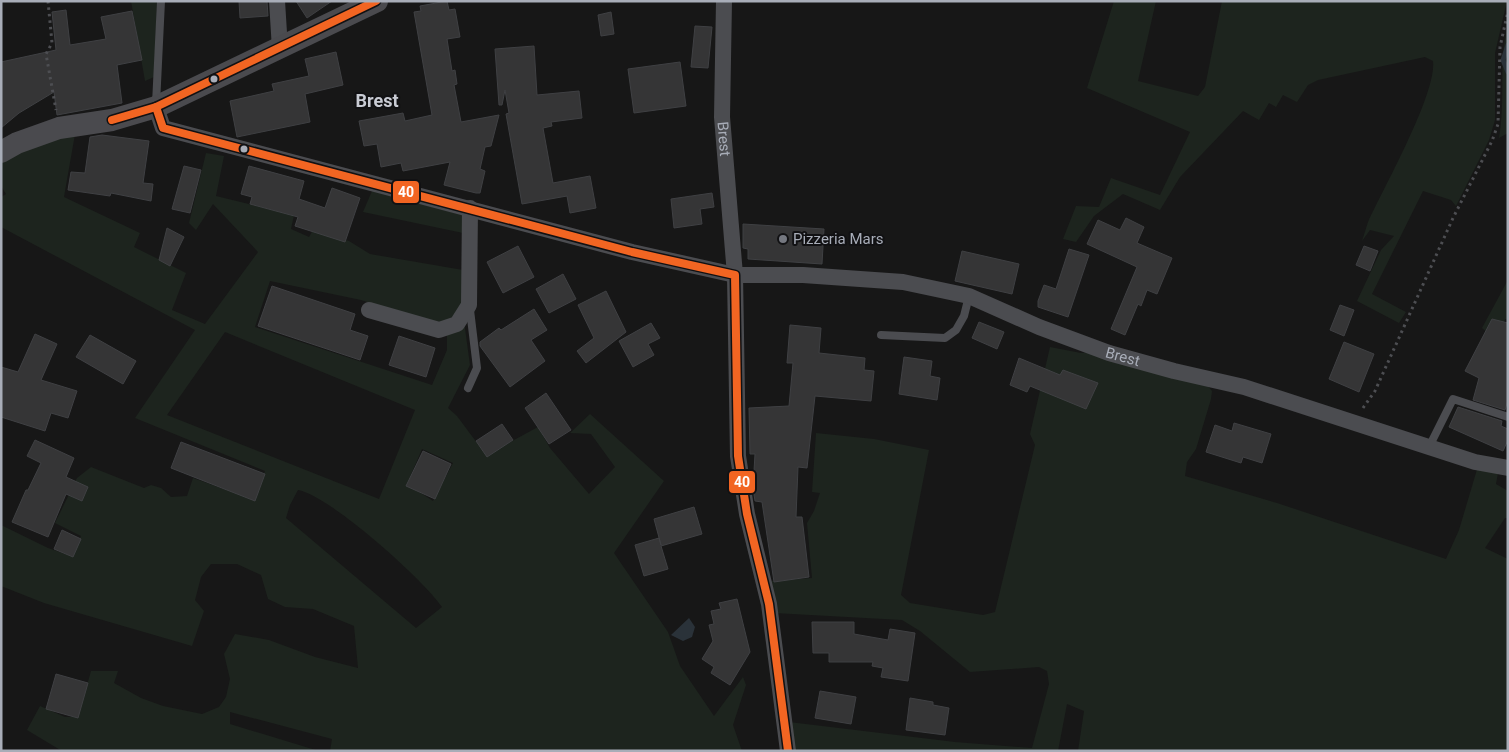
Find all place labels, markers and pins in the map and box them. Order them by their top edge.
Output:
unlabelled marker [209,74,219,84]
unlabelled marker [239,144,249,154]
place label: Pizzeria Mars [793,230,884,248]
marker: Pizzeria Mars [777,233,789,245]

